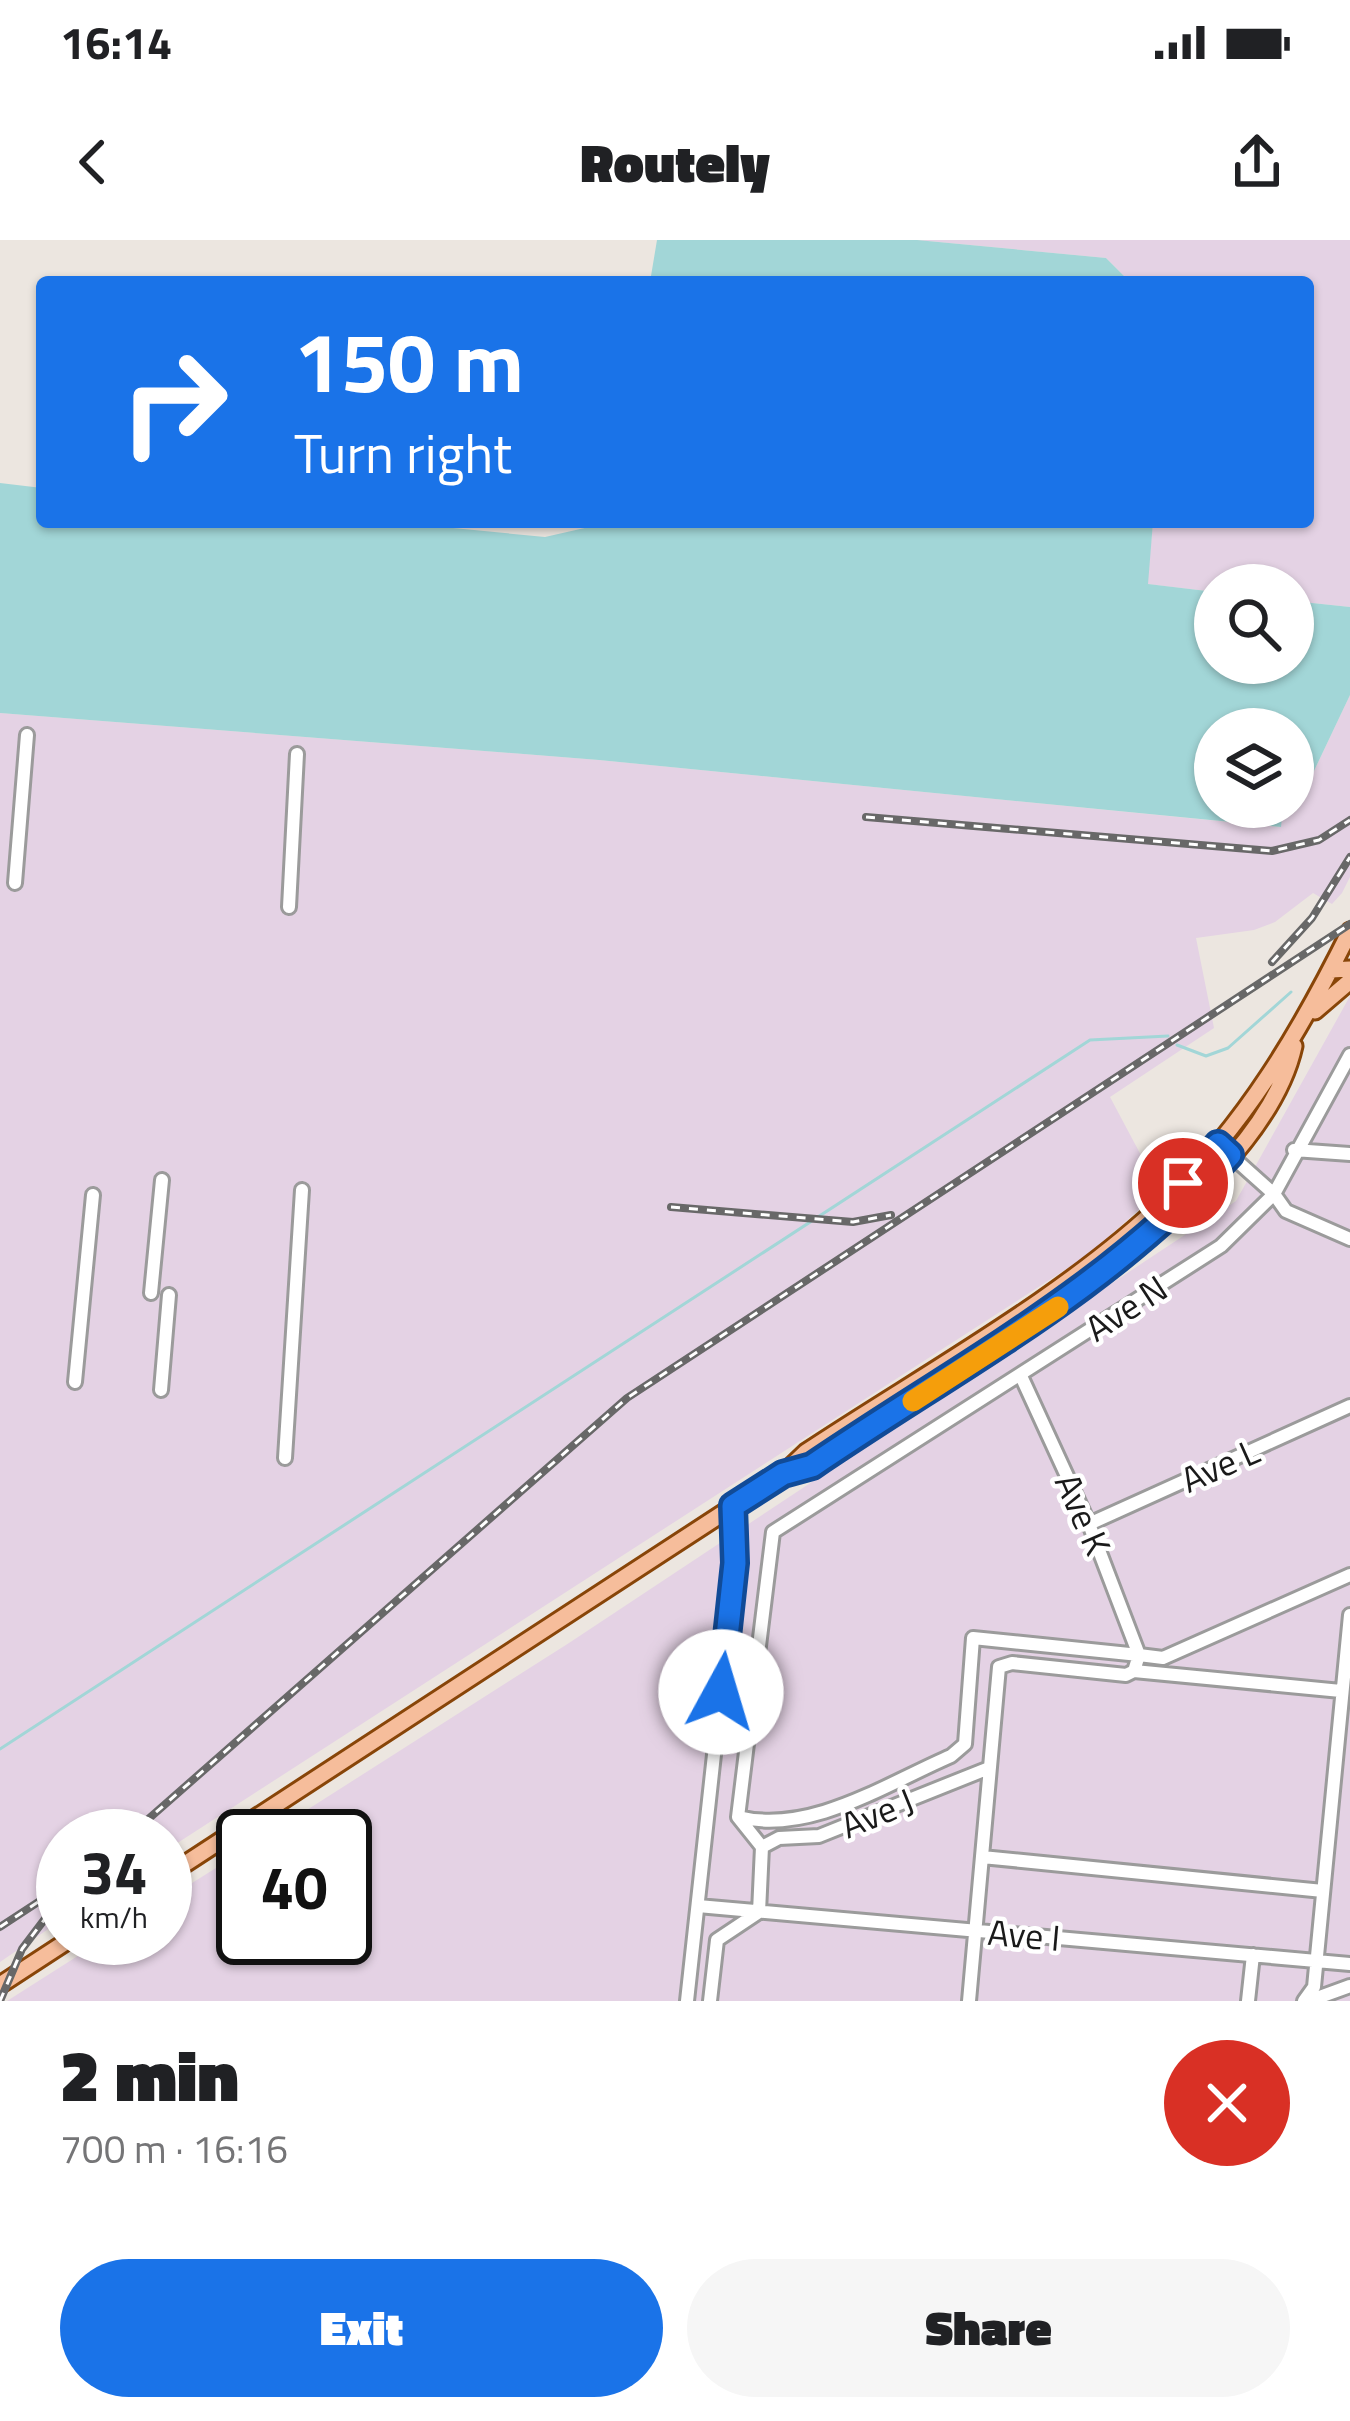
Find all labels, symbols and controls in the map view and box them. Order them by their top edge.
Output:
text: 16:14 [60,8,172,76]
text: Routely [580,121,770,203]
icon: back [60,129,126,195]
icon: share [1224,129,1290,195]
text: 150 m [294,297,524,425]
icon: right [96,324,252,480]
text: Turn right [294,412,512,494]
map controls [1194,564,1314,828]
button: search [1194,564,1314,684]
button: layers [1194,708,1314,828]
pin [1132,1132,1234,1234]
icon: arrive [1150,1150,1216,1216]
street label: Ave N [1074,1260,1178,1355]
street label: Ave L [1172,1423,1268,1506]
street label: Ave K [1041,1464,1126,1564]
position arrow [658,1629,784,1755]
street label: Ave J [832,1773,922,1852]
speed limit sign: 40 [216,1809,372,1965]
text: 34 [80,1826,148,1917]
text: km/h [80,1894,148,1940]
street label: Ave I [985,1904,1063,1965]
text: 2 min [60,2019,239,2129]
button: close [1164,2040,1290,2166]
text: 700 m · 16:16 [60,2119,288,2178]
button: Exit [60,2259,663,2397]
button: Share [687,2259,1290,2397]

